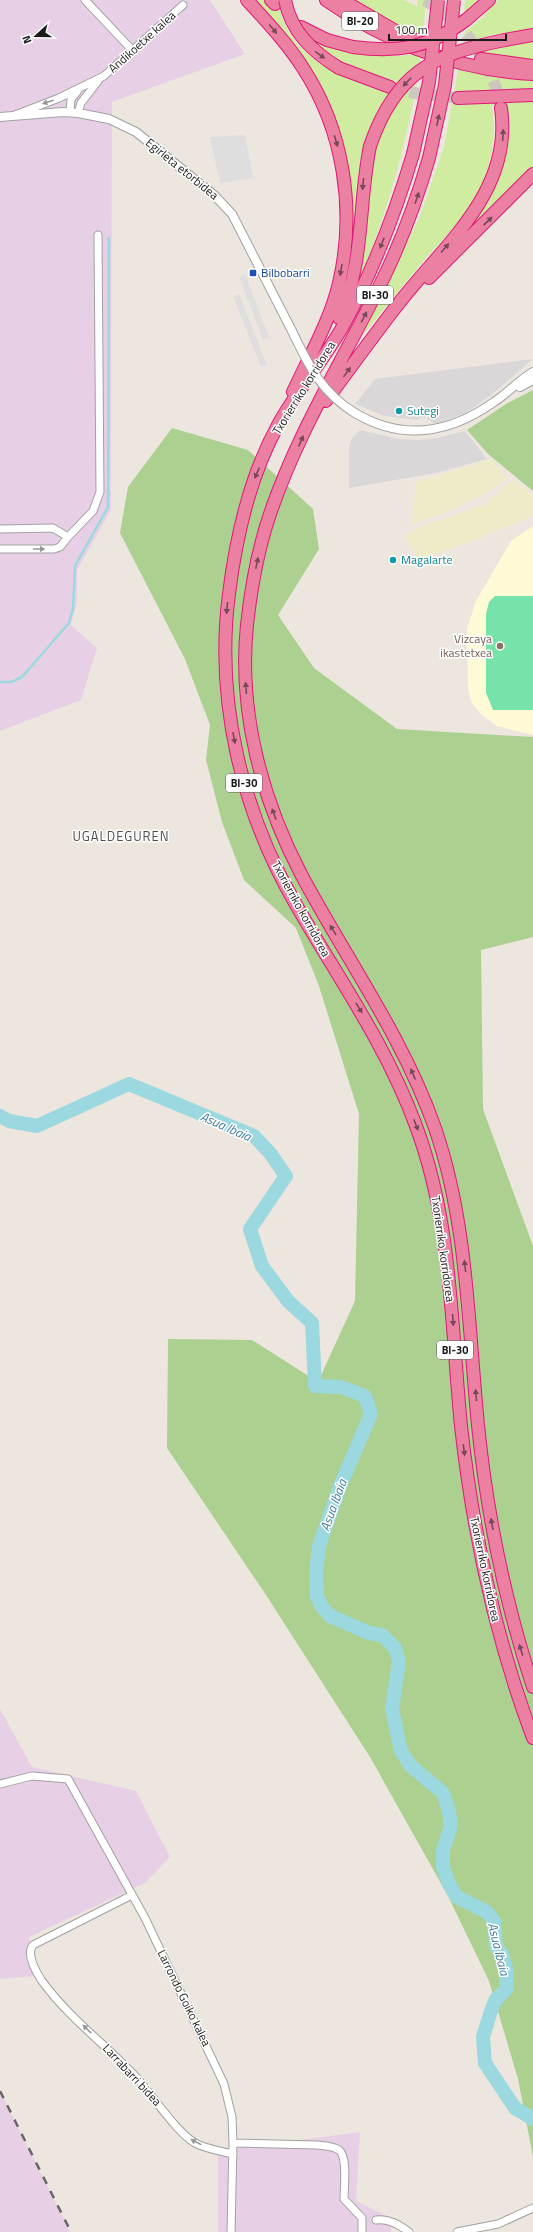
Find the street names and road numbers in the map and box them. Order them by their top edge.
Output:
street label: Andikoetxe kalea [104,6,180,77]
road number: BI-20 [342,12,378,30]
street label: Egirleta etorbidea [142,133,223,204]
road number: BI-30 [357,286,393,304]
street label: Txorierriko korridorea [267,337,340,438]
road number: BI-30 [226,774,262,792]
street label: Txorierriko korridorea [267,857,336,960]
street label: Txorierriko korridorea [427,1195,460,1303]
road number: BI-30 [437,1341,473,1359]
street label: Txorierriko korridorea [465,1515,506,1623]
street label: Larrondo Goiko kalea [153,1946,216,2049]
street label: Larrabarri bidea [98,2039,166,2110]

